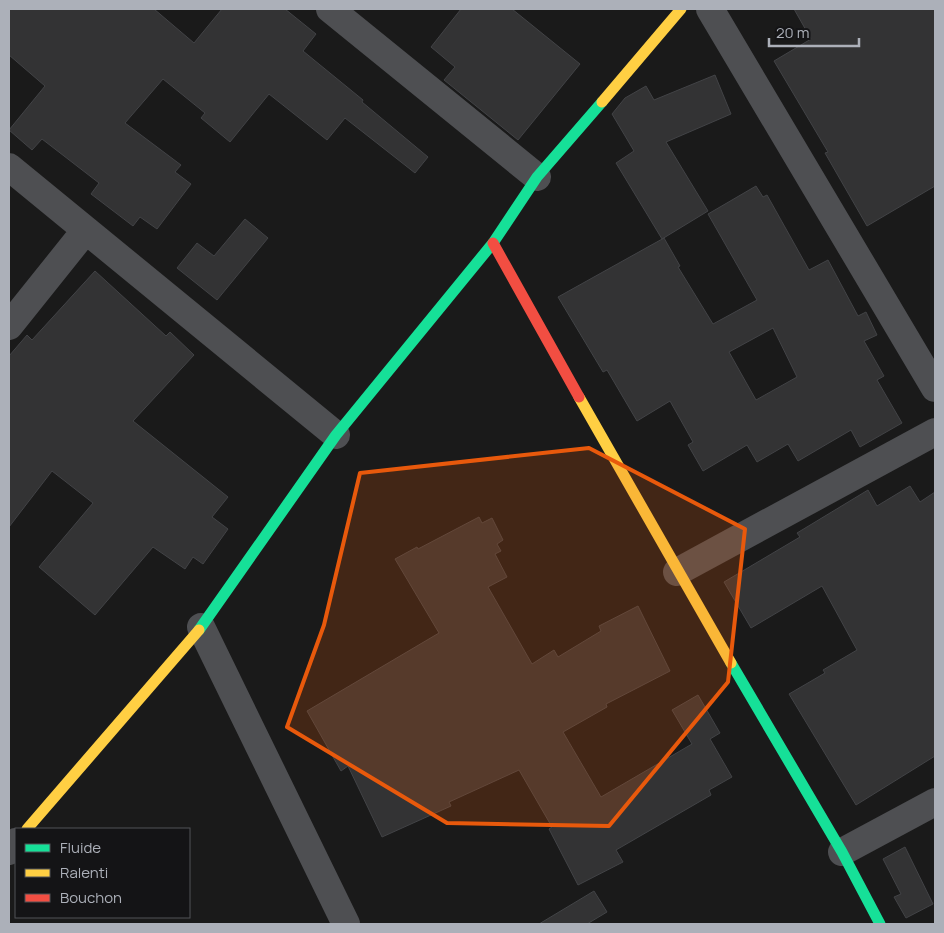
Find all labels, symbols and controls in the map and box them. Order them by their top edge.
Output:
scale bar [769,15,859,47]
text: 20 m [776,22,809,43]
legend [15,828,190,918]
text: Fluide [60,837,101,858]
text: Ralenti [60,862,108,883]
text: Bouchon [60,887,122,908]

